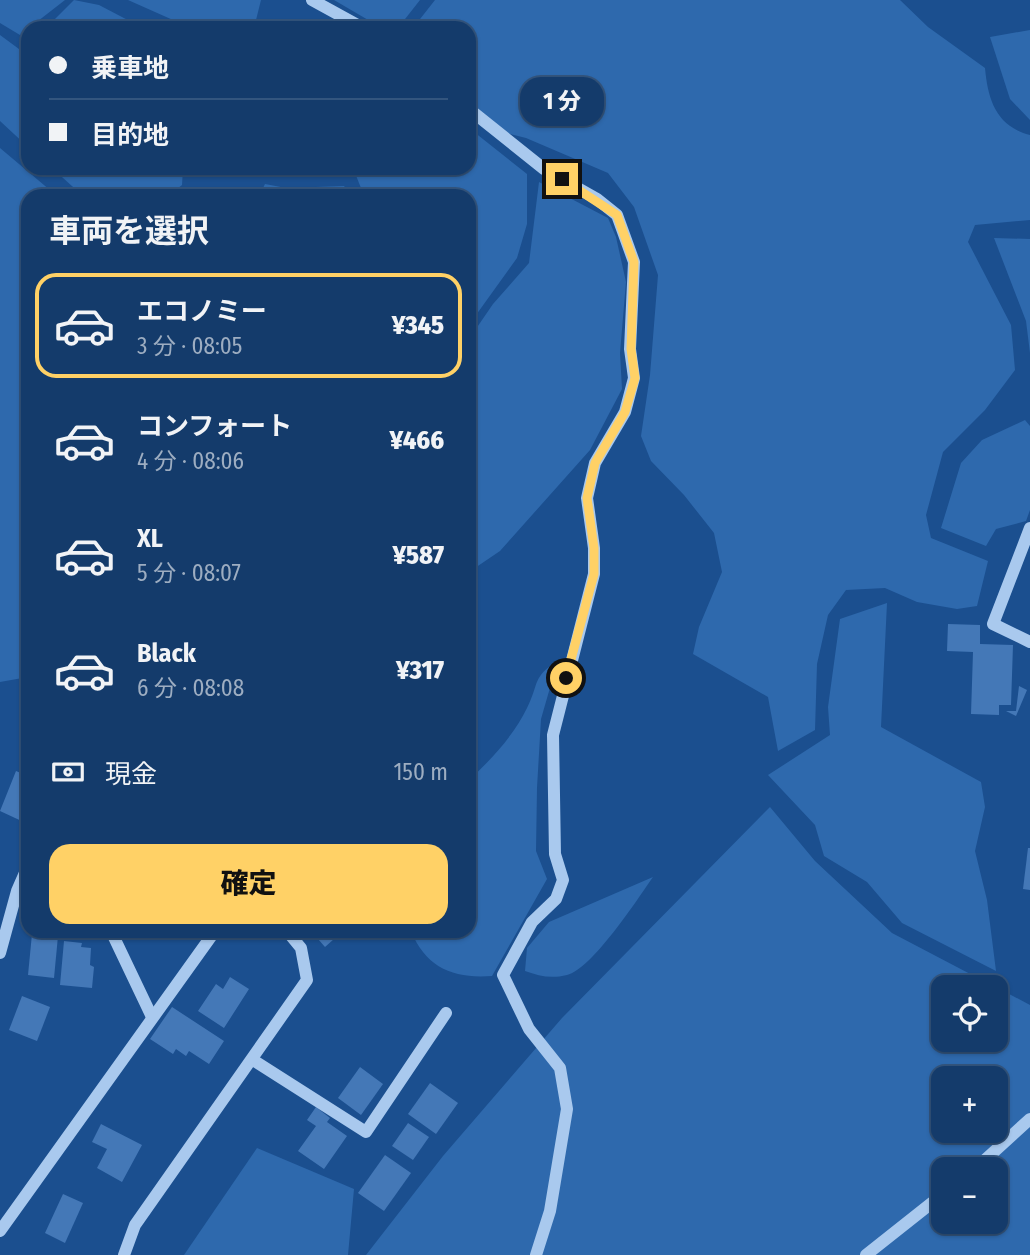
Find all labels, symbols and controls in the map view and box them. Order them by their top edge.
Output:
text: 乗車地 [91,53,169,84]
callout: 1 分 [520,78,604,127]
text: 1 分 [543,87,581,115]
text: 目的地 [91,120,169,151]
route end [546,163,578,195]
text: 車両を選択 [49,212,209,250]
icon: car [53,294,116,357]
text: エコノミー [137,296,267,327]
text: ¥345 [392,310,444,341]
text: 3 分 · 08:05 [137,332,242,360]
icon: car [53,409,116,472]
text: コンフォート [137,411,292,442]
text: ¥466 [390,425,444,456]
text: 4 分 · 08:06 [137,447,244,475]
text: XL [137,523,163,554]
icon: car [53,524,116,587]
text: ¥587 [393,540,444,571]
text: 5 分 · 08:07 [137,559,241,587]
text: Black [137,638,196,669]
icon: car [53,639,116,702]
text: ¥317 [396,655,444,686]
route start [550,662,582,694]
text: 6 分 · 08:08 [137,674,244,702]
icon: cash [49,753,87,791]
text: 150 m [393,758,448,786]
text: 現金 [105,759,157,790]
button: 確定 [49,844,448,924]
map controls [931,975,1008,1234]
button: locate [931,975,1008,1052]
button: + [931,1066,1008,1143]
button: − [931,1157,1008,1234]

